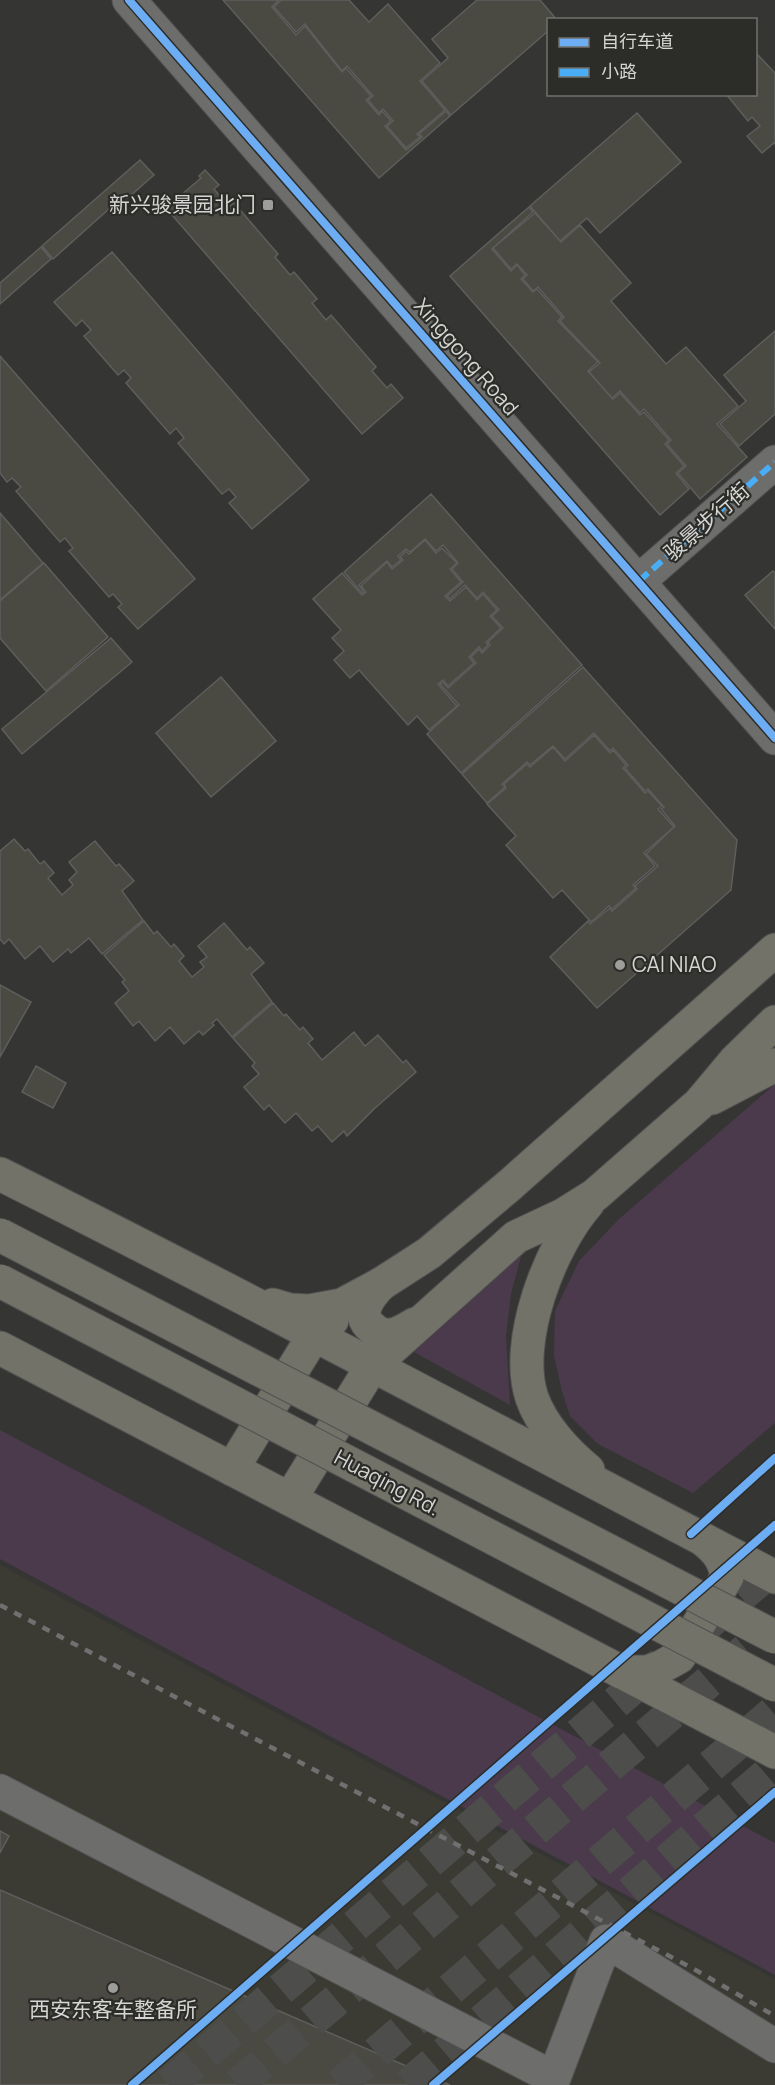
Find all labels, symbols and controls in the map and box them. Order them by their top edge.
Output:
legend [547,18,757,96]
text: 自行车道 [601,29,673,53]
text: 小路 [601,59,637,83]
place label: 新兴骏景园北门 [109,190,256,218]
marker: 新兴骏景园北门 [261,198,275,212]
street label: Xinggong Road [408,292,525,421]
street label: 骏景步行街 [658,476,755,566]
place label: CAI NIAO [632,950,716,978]
marker: CAI NIAO [613,958,627,972]
street label: Huaqing Rd. [330,1443,445,1522]
marker: 西安东客车整备所 [106,1981,120,1995]
place label: 西安东客车整备所 [29,1995,197,2023]

